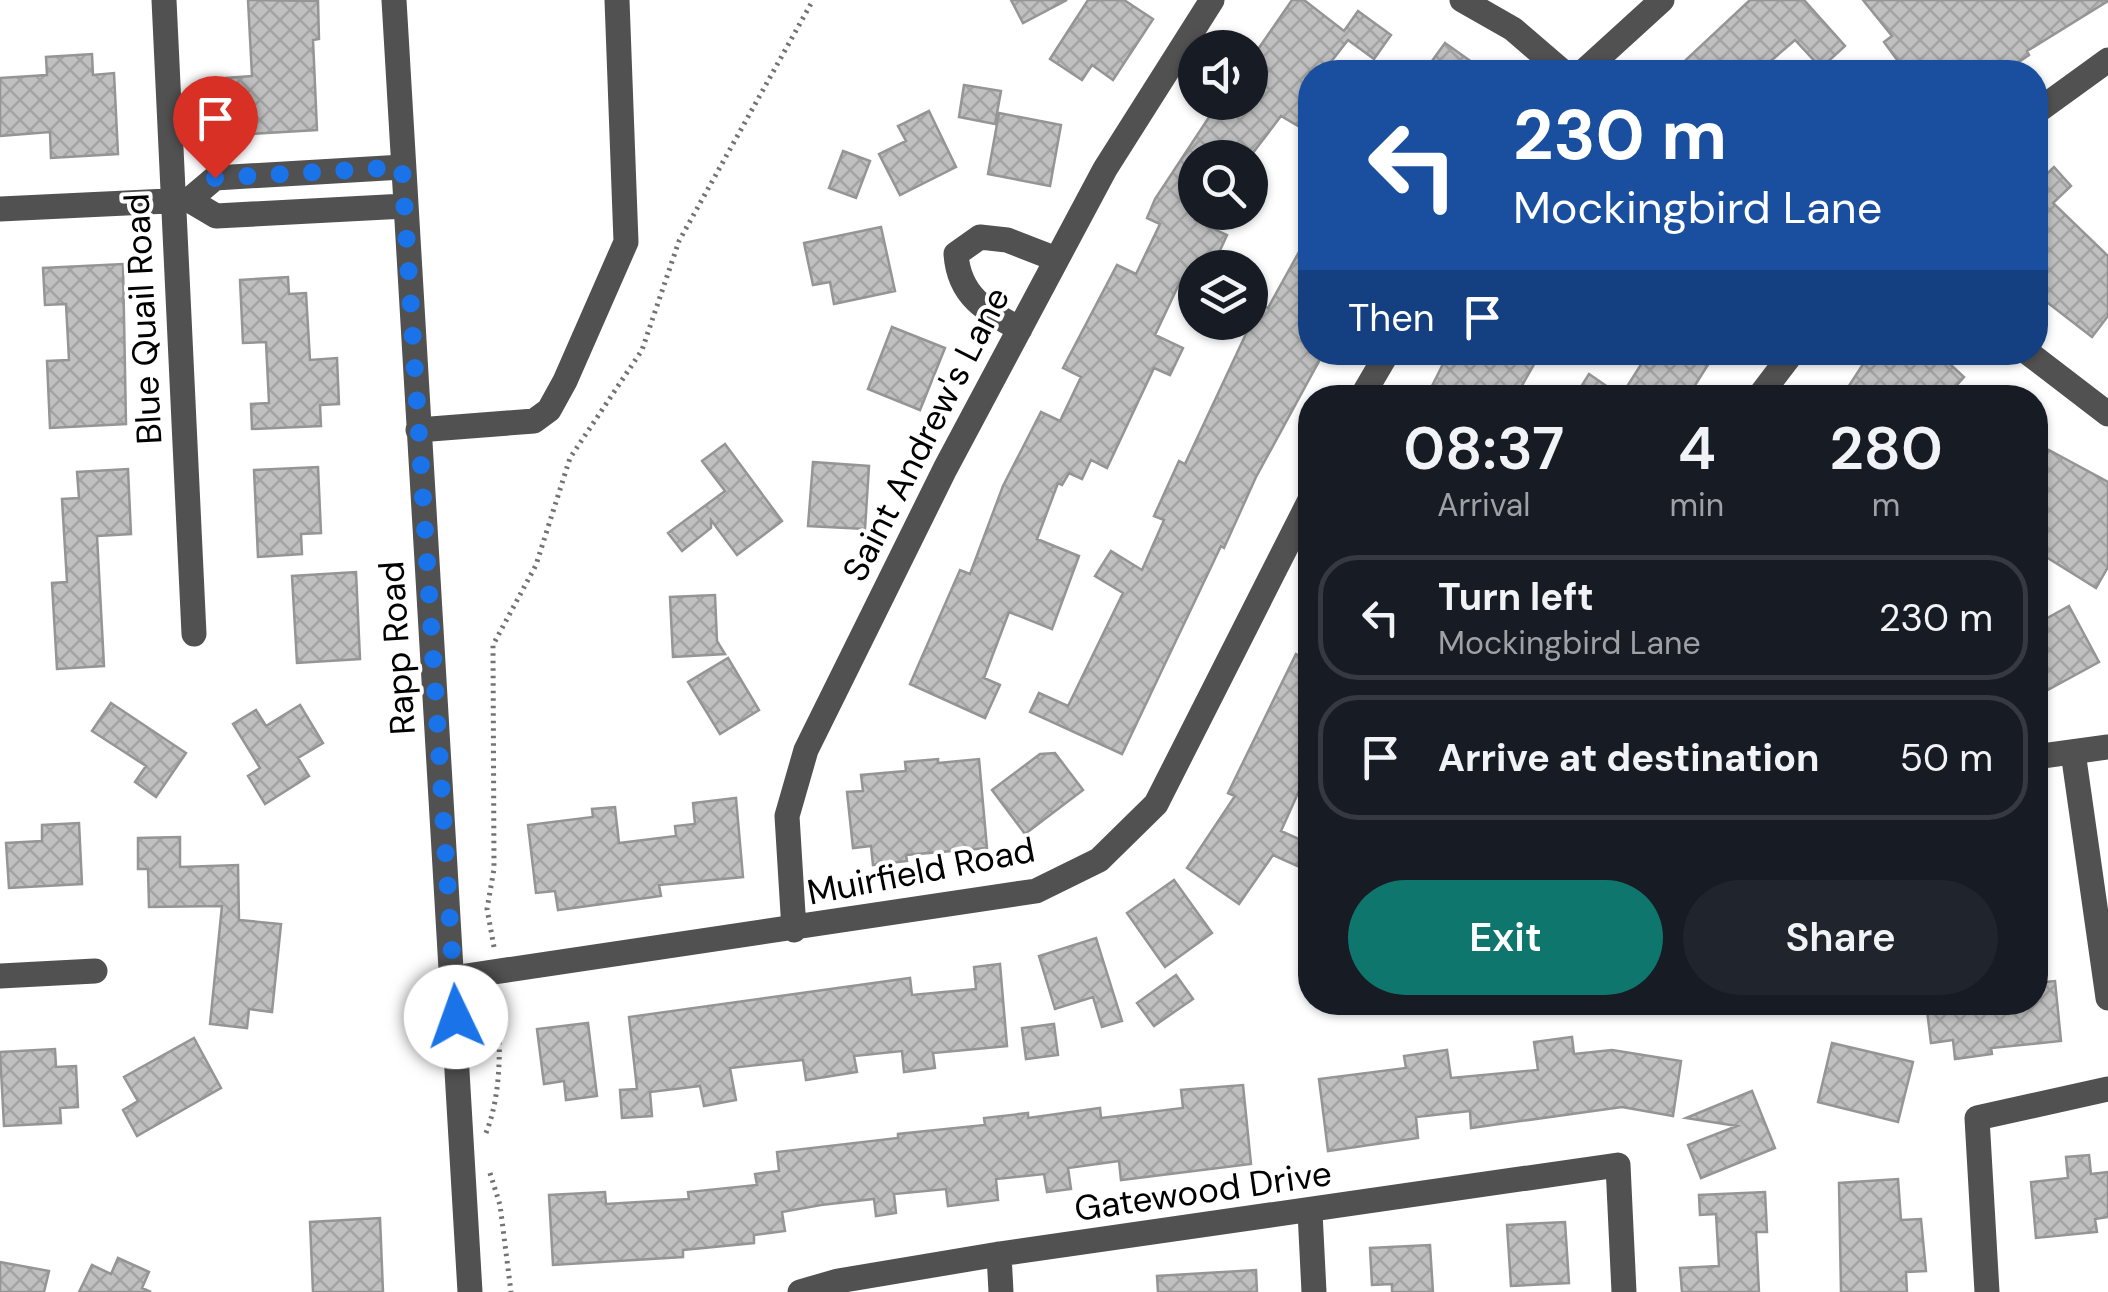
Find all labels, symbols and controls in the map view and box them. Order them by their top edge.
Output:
map controls [1178,30,1268,340]
button: sound [1178,30,1268,120]
pin [173,76,258,179]
text: 230 m [1513,90,1727,181]
icon: arrive [188,91,243,146]
icon: left [1348,100,1478,230]
button: search [1178,140,1268,230]
text: Mockingbird Lane [1513,178,1882,237]
street label: Blue Quail Road [113,192,173,446]
button: layers [1178,250,1268,340]
street label: Saint Andrew's Lane [832,279,1020,589]
icon: arrive [1455,290,1510,345]
text: Then [1348,293,1435,343]
text: 08:37 [1403,409,1564,488]
text: 4 [1678,409,1716,488]
text: 280 [1829,409,1943,488]
text: Arrival [1437,484,1530,526]
text: min [1670,484,1724,526]
text: m [1872,484,1900,526]
street label: Rapp Road [368,560,426,736]
text: Turn left [1438,572,1594,622]
icon: left [1353,590,1408,645]
text: 230 m [1879,593,1993,643]
text: Mockingbird Lane [1438,622,1701,664]
icon: arrive [1353,730,1408,785]
text: Arrive at destination [1438,733,1820,783]
text: 50 m [1900,733,1993,783]
street label: Muirfield Road [803,826,1039,916]
button: Exit [1348,880,1663,995]
button: Share [1683,880,1998,995]
position arrow [404,965,508,1069]
street label: Gatewood Drive [1071,1150,1335,1232]

